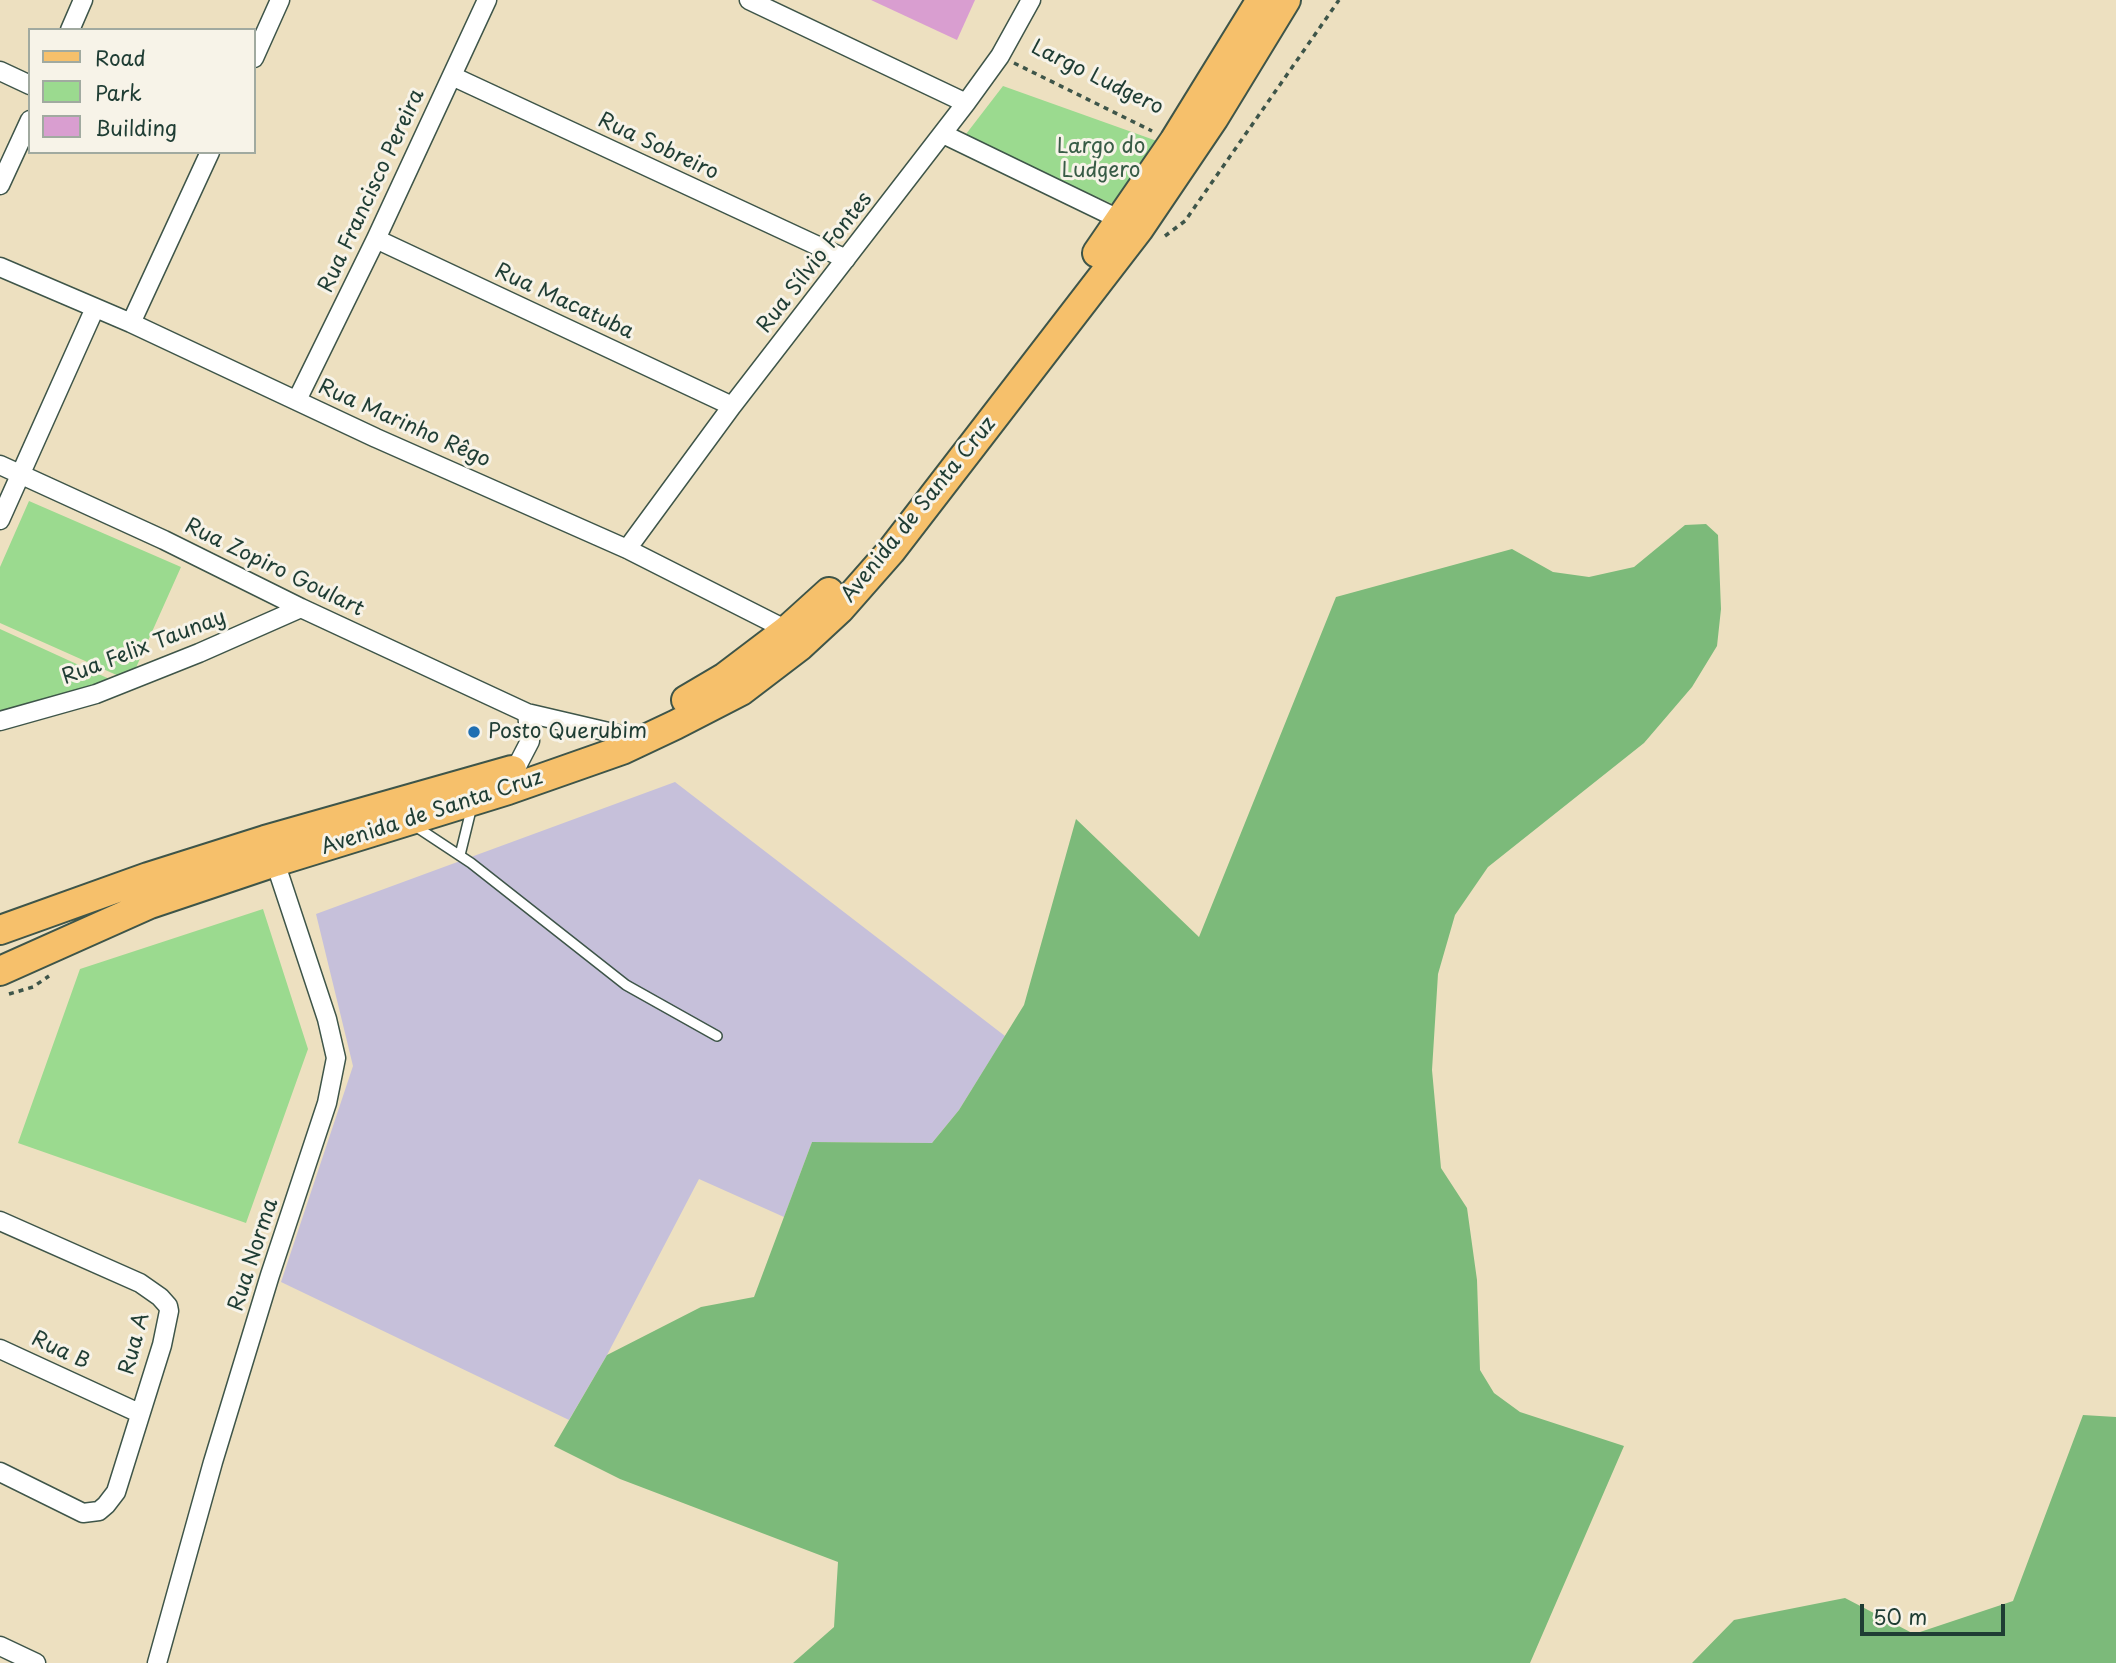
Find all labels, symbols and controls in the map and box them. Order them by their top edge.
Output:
legend [28,28,256,154]
street label: Largo Ludgero [1027,35,1167,121]
text: Road [95,41,146,73]
text: Park [95,76,142,108]
street label: Rua Francisco Pereira [314,85,430,297]
street label: Rua Sobreiro [594,108,722,186]
text: Building [95,111,177,143]
park label: Largo do Ludgero [1057,134,1145,184]
street label: Rua Sílvio Fontes [752,188,878,338]
street label: Rua Macatuba [490,259,638,345]
street label: Rua Marinho Rêgo [314,375,494,473]
street label: Avenida de Santa Cruz [836,412,1002,608]
street label: Rua Zopiro Goulart [180,514,368,622]
street label: Rua Felix Taunay [58,605,230,691]
place label: Posto Querubim [488,719,647,745]
marker: Posto Querubim [466,724,482,740]
street label: Avenida de Santa Cruz [318,765,546,861]
street label: Rua Norma [224,1195,284,1315]
street label: Rua A [115,1310,155,1378]
street label: Rua B [27,1327,93,1375]
scale bar [1864,1590,2009,1634]
text: 50 m [1873,1600,1927,1632]

